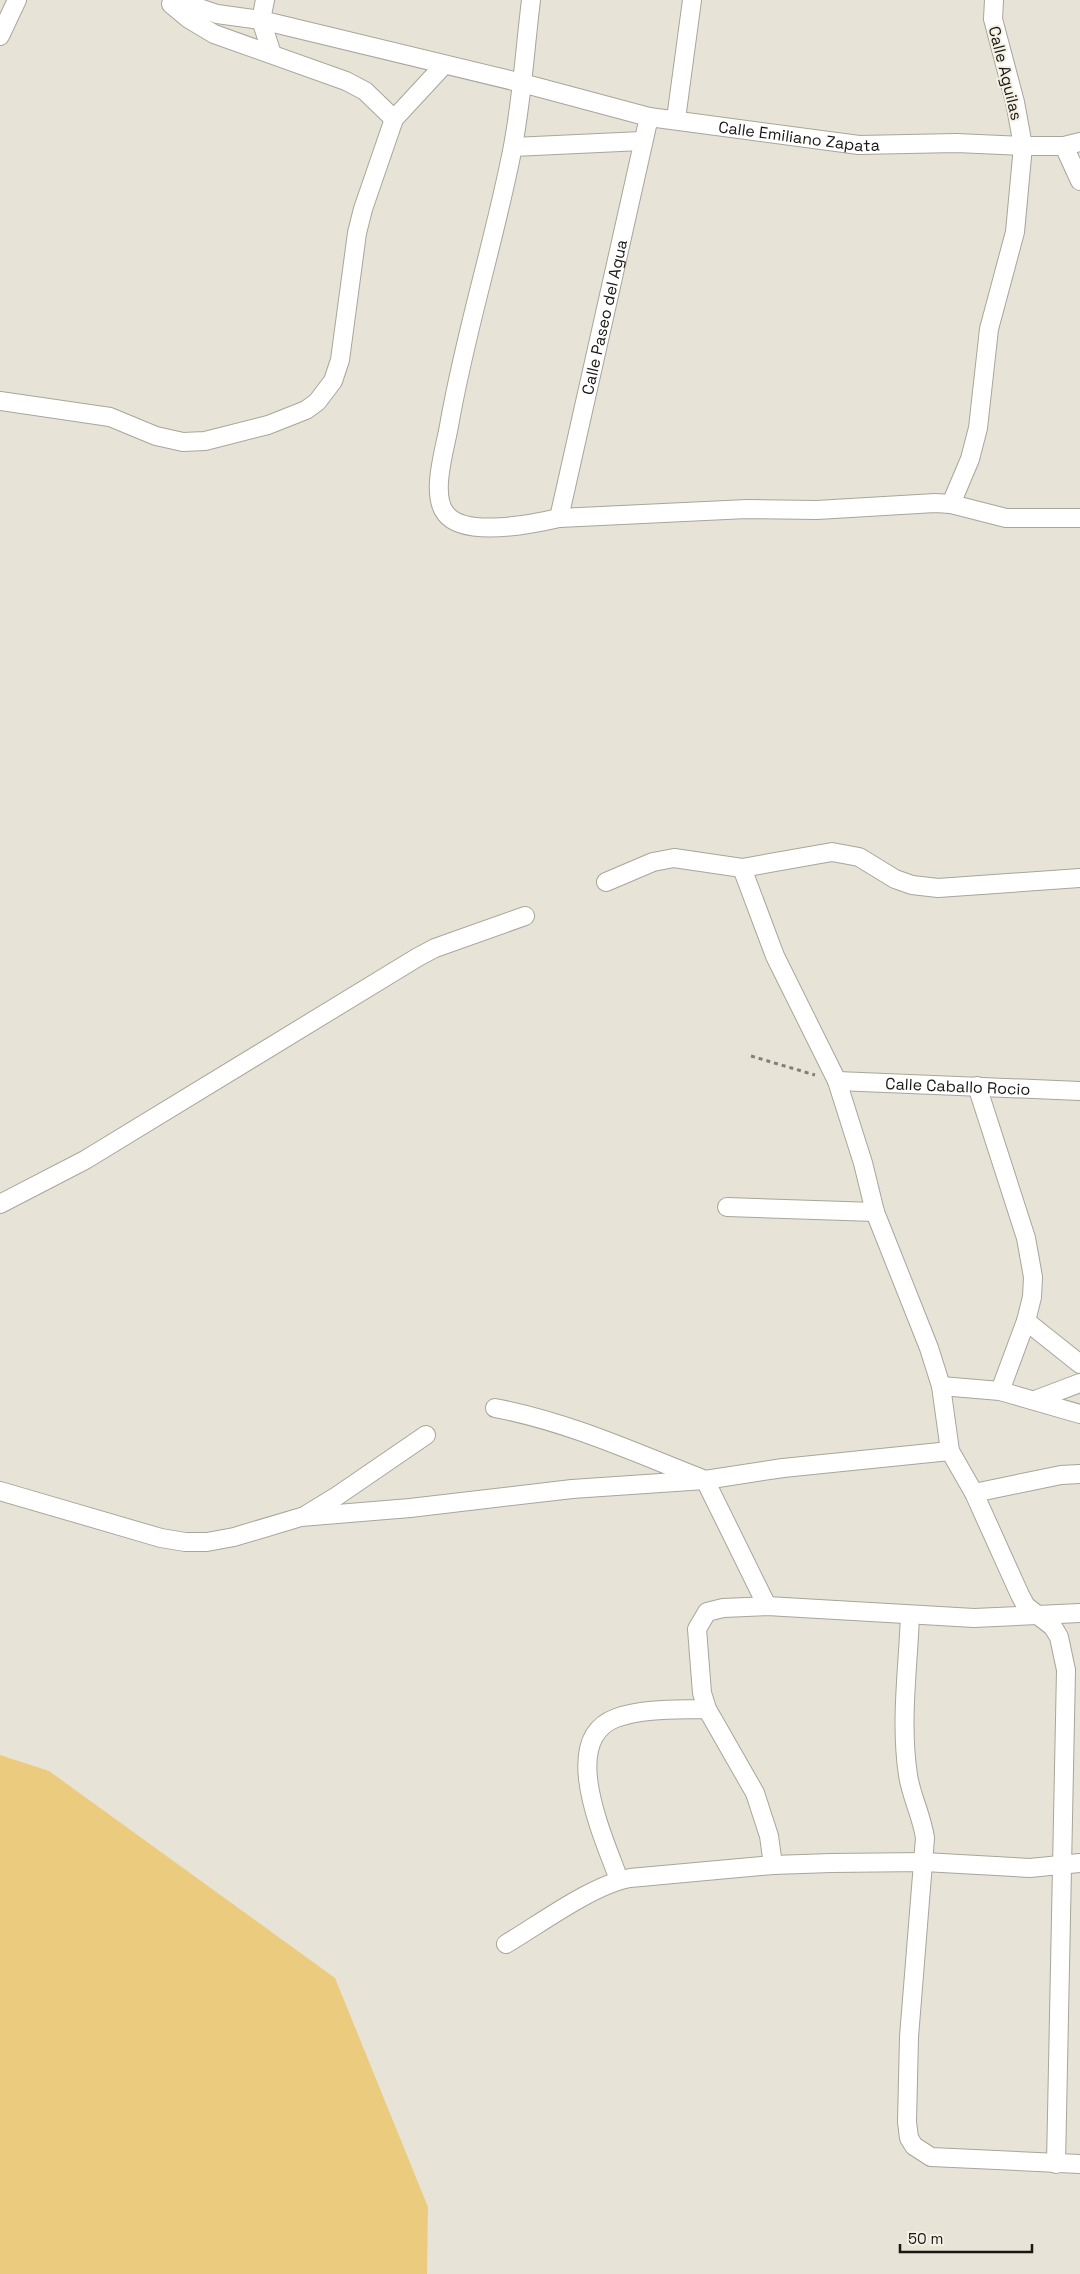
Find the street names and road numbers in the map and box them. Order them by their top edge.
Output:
street label: Calle Aguilas [984,24,1027,122]
street label: Calle Emiliano Zapata [717,116,880,156]
street label: Calle Paseo del Agua [577,238,632,397]
street label: Calle Caballo Rocio [885,1073,1031,1100]

